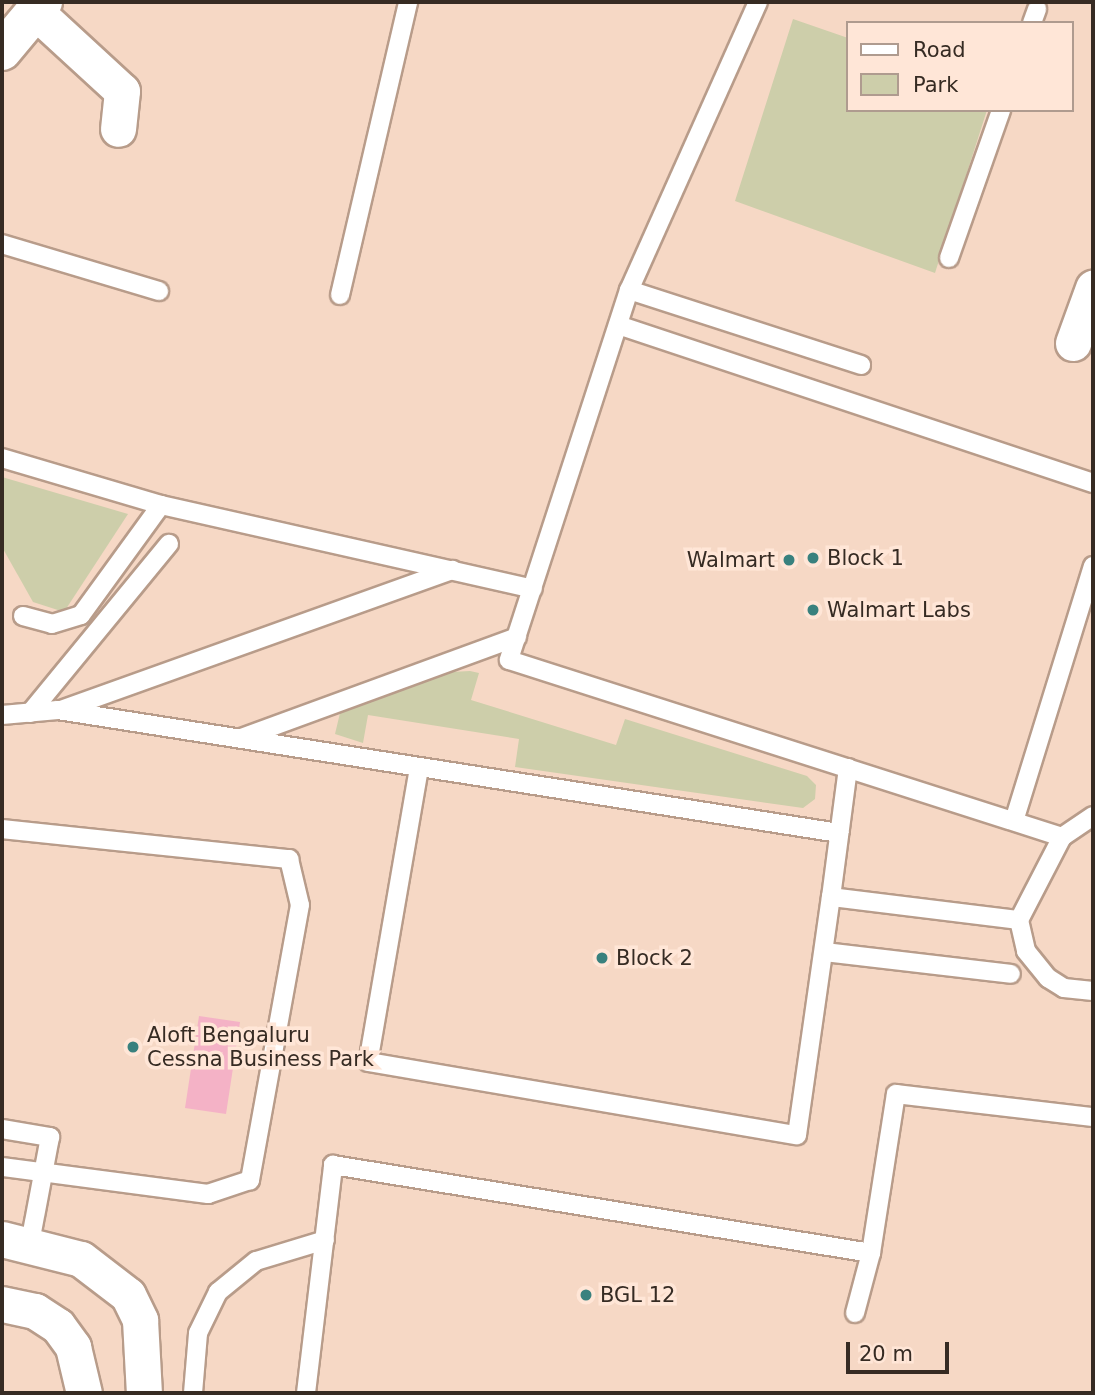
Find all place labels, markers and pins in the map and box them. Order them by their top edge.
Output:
place label: Block 1 [827,545,904,571]
place label: Walmart [687,547,775,573]
marker: Block 1 [805,550,821,566]
marker: Walmart [781,552,797,568]
place label: Walmart Labs [827,597,971,623]
marker: Walmart Labs [805,602,821,618]
place label: Block 2 [616,945,693,971]
marker: Block 2 [594,950,610,966]
place label: Aloft Bengaluru Cessna Business Park [147,1022,374,1072]
marker: Aloft Bengaluru Cessna Business Park [125,1039,141,1055]
place label: BGL 12 [600,1282,675,1308]
marker: BGL 12 [578,1287,594,1303]

